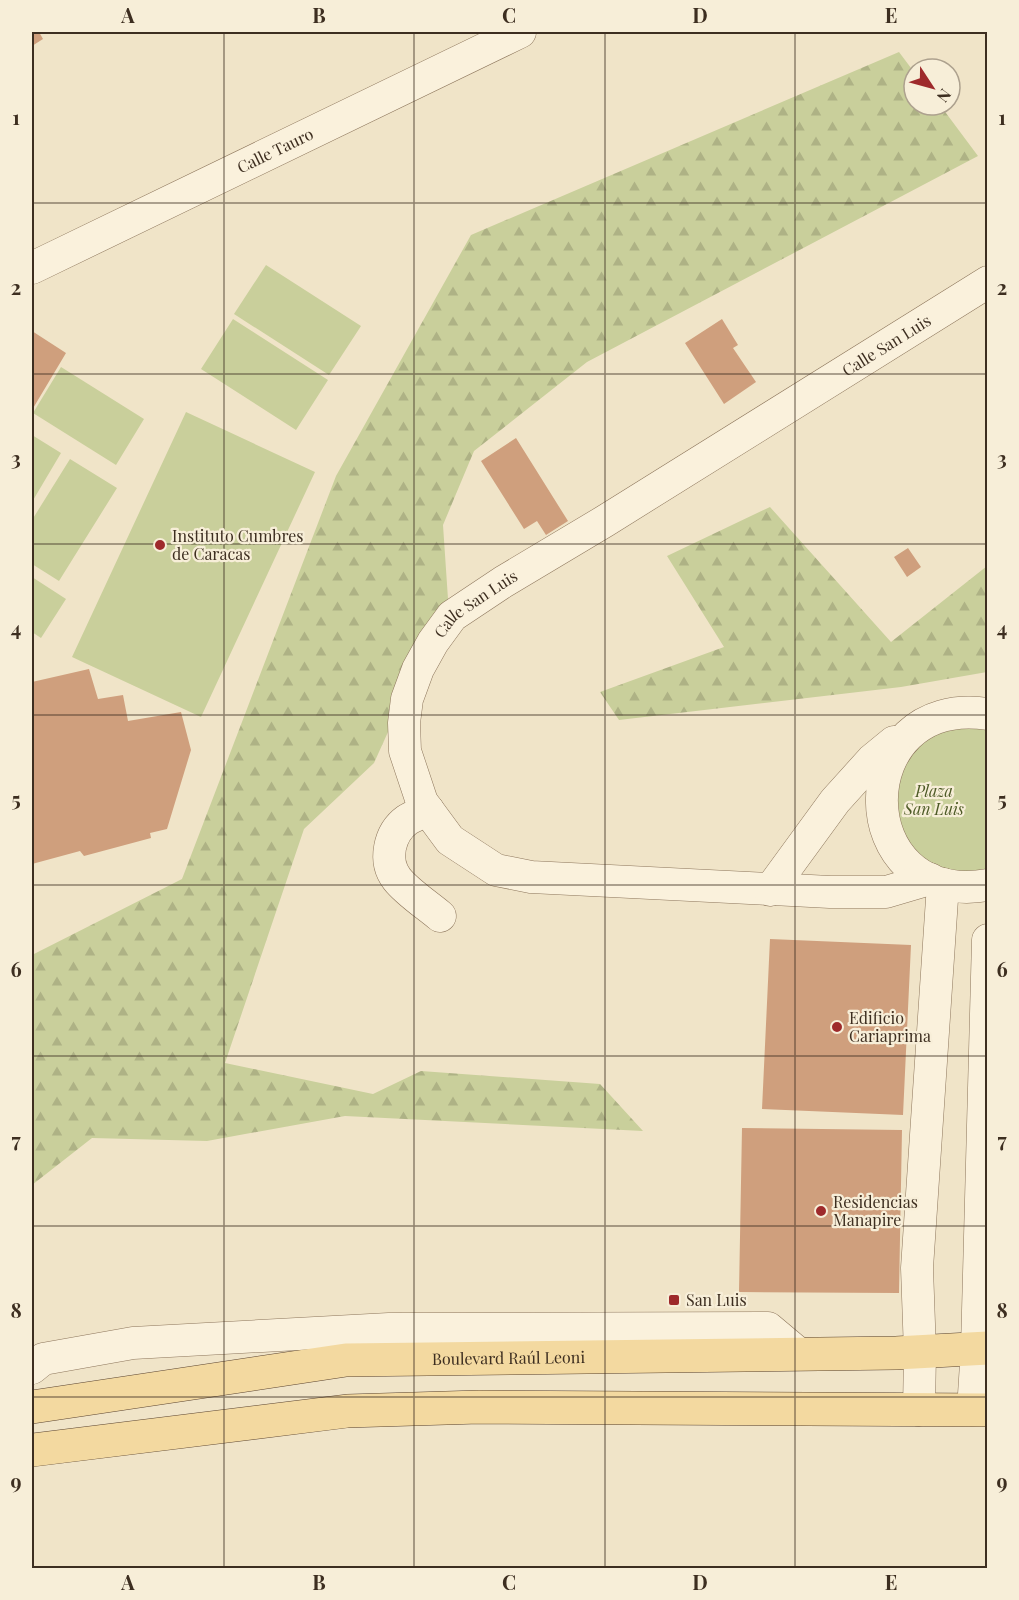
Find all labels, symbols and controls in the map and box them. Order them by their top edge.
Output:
text: A [120,1,135,28]
text: B [312,1,326,28]
text: C [502,1,516,28]
text: D [692,1,708,28]
text: E [885,1,897,28]
north arrow [902,57,962,117]
text: N [932,85,956,107]
text: 1 [12,103,20,130]
text: 1 [998,103,1006,130]
street label: Calle Tauro [233,123,317,177]
text: 2 [11,273,21,300]
text: 2 [997,273,1007,300]
street label: Calle San Luis [838,309,935,381]
text: 3 [11,444,21,471]
text: 3 [997,444,1007,471]
place label: Instituto Cumbres de Caracas [172,525,303,564]
marker: Instituto Cumbres de Caracas [153,538,167,552]
street label: Calle San Luis [429,565,521,642]
text: 4 [11,614,21,641]
text: 4 [997,614,1007,641]
park label: Plaza San Luis [903,780,964,819]
text: 5 [11,785,21,812]
text: 5 [997,785,1007,812]
text: 6 [10,955,22,982]
text: 6 [996,955,1008,982]
place label: Edificio Cariaprima [849,1007,931,1046]
marker: Edificio Cariaprima [830,1020,844,1034]
text: 7 [11,1126,21,1153]
text: 7 [997,1126,1007,1153]
place label: Residencias Manapire [833,1191,918,1230]
marker: Residencias Manapire [814,1204,828,1218]
place label: San Luis [686,1289,747,1310]
marker: San Luis [667,1293,681,1307]
text: 8 [10,1296,22,1323]
text: 8 [996,1296,1008,1323]
street label: Boulevard Raúl Leoni [432,1346,585,1369]
text: 9 [10,1467,22,1494]
text: 9 [996,1467,1008,1494]
text: A [120,1568,135,1595]
text: B [312,1568,326,1595]
text: C [502,1568,516,1595]
text: D [692,1568,708,1595]
text: E [885,1568,897,1595]

